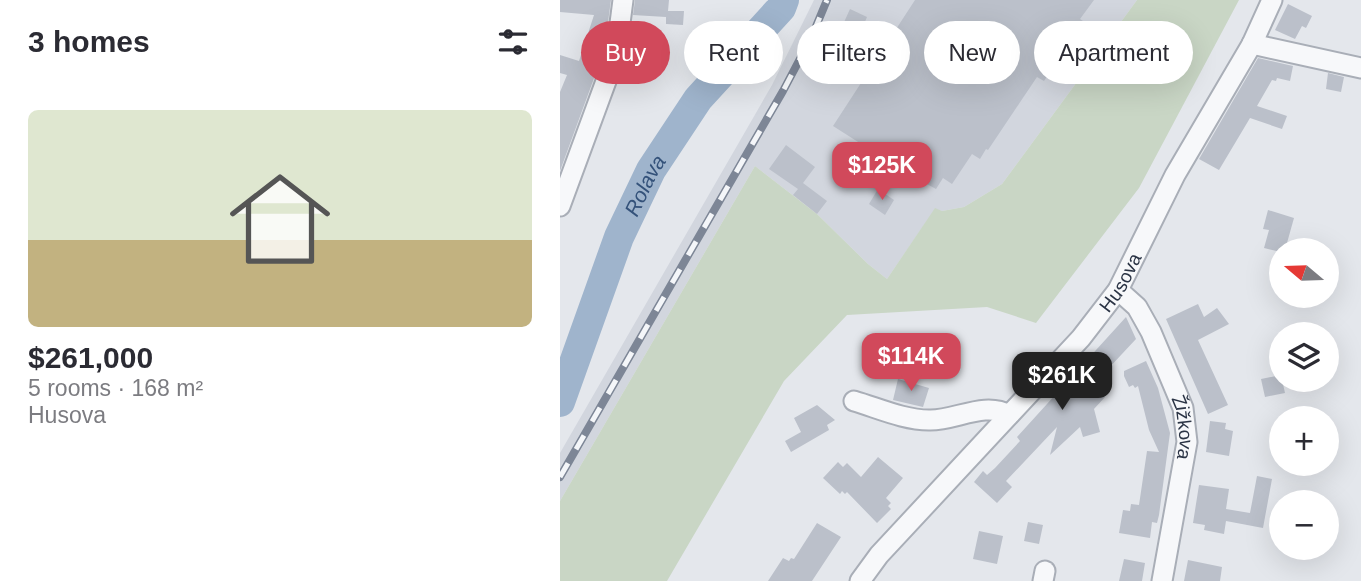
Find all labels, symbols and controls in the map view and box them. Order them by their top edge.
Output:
chip: Buy [581,21,670,84]
chip: Rent [684,21,783,84]
chip: Filters [797,21,910,84]
chip: New [924,21,1020,84]
chip: Apartment [1034,21,1193,84]
icon: filters [494,23,532,61]
text: 3 homes [28,25,150,58]
pin: $125K [833,142,931,202]
water label: Rolava [619,150,670,219]
text: $125K [848,152,916,178]
icon: home [217,156,343,282]
north arrow [1269,238,1339,308]
map controls [1269,238,1339,560]
street label: Husova [1095,249,1145,316]
button: layers [1269,322,1339,392]
pin: $114K [862,334,960,393]
text: $261,000 [28,341,153,374]
text: $114K [878,343,944,369]
pin: $261K [1013,352,1111,412]
text: $261K [1028,362,1096,388]
text: 5 rooms · 168 m² [28,375,203,401]
street label: Žižkova [1168,392,1198,462]
text: Husova [28,402,106,428]
button: + [1269,406,1339,476]
button: − [1269,490,1339,560]

